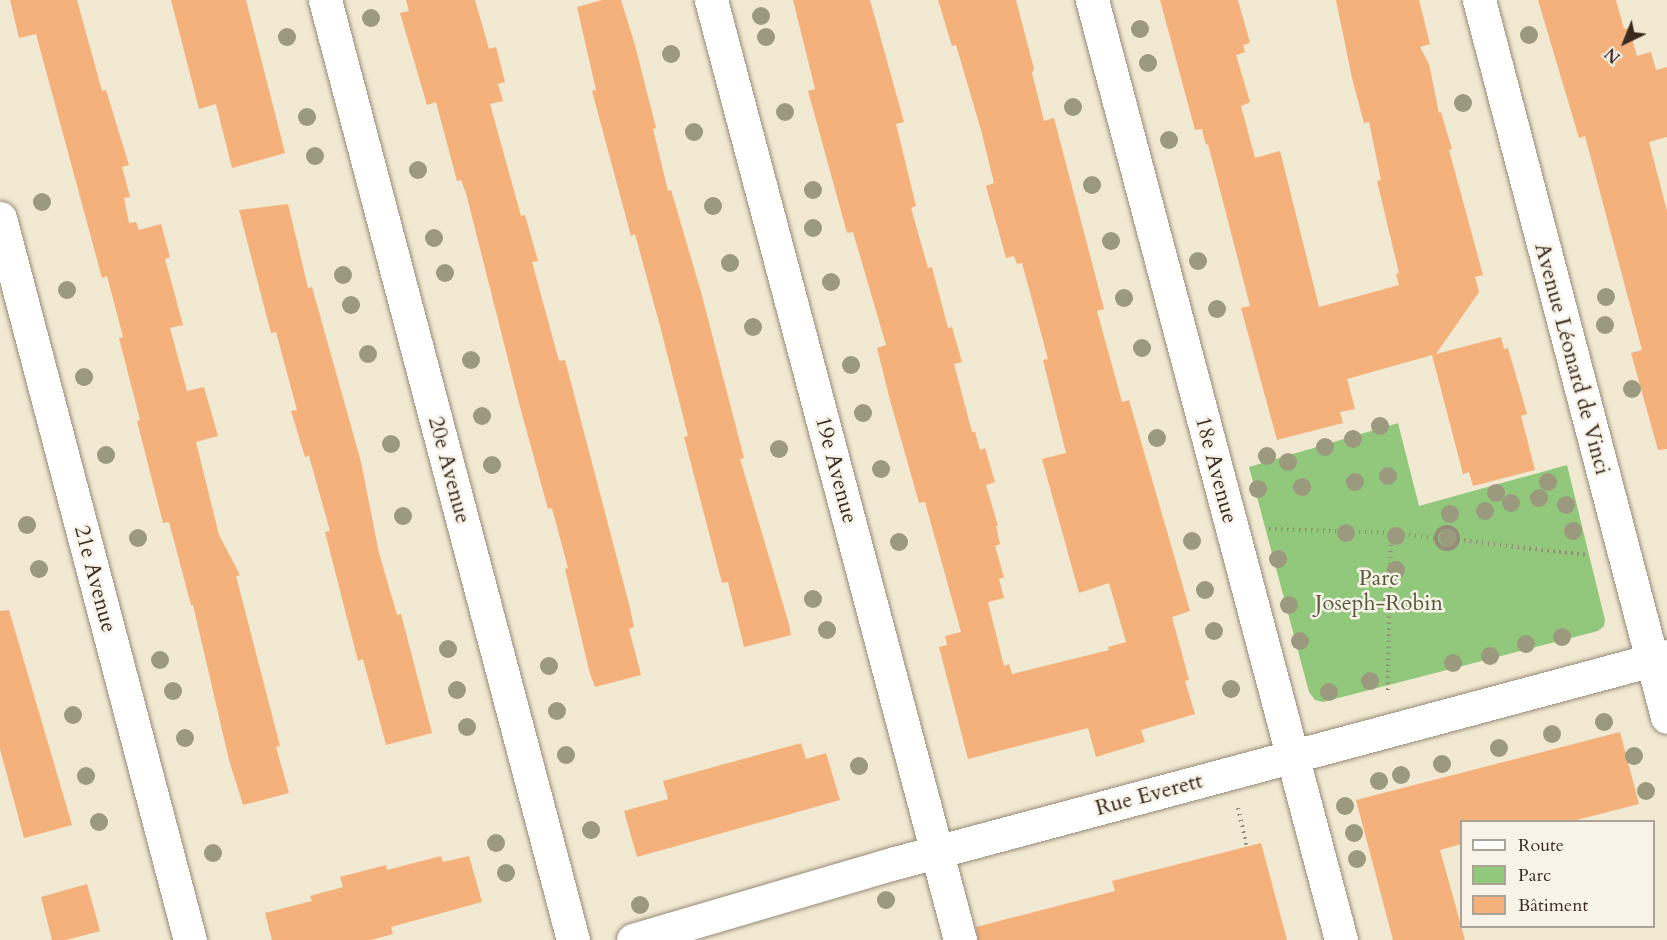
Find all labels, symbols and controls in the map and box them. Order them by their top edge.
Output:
north arrow [1595,12,1655,72]
text: N [1600,42,1625,68]
street label: Avenue Léonard de Vinci [1528,240,1616,478]
street label: 20e Avenue [422,414,476,526]
street label: 19e Avenue [809,414,863,526]
street label: 18e Avenue [1189,414,1243,526]
street label: 21e Avenue [68,523,122,635]
park label: Parc Joseph-Robin [1315,565,1443,616]
street label: Rue Everett [1093,768,1205,822]
legend [1460,820,1655,928]
text: Route [1518,833,1564,858]
text: Parc [1518,863,1551,888]
text: Bâtiment [1518,893,1588,918]

